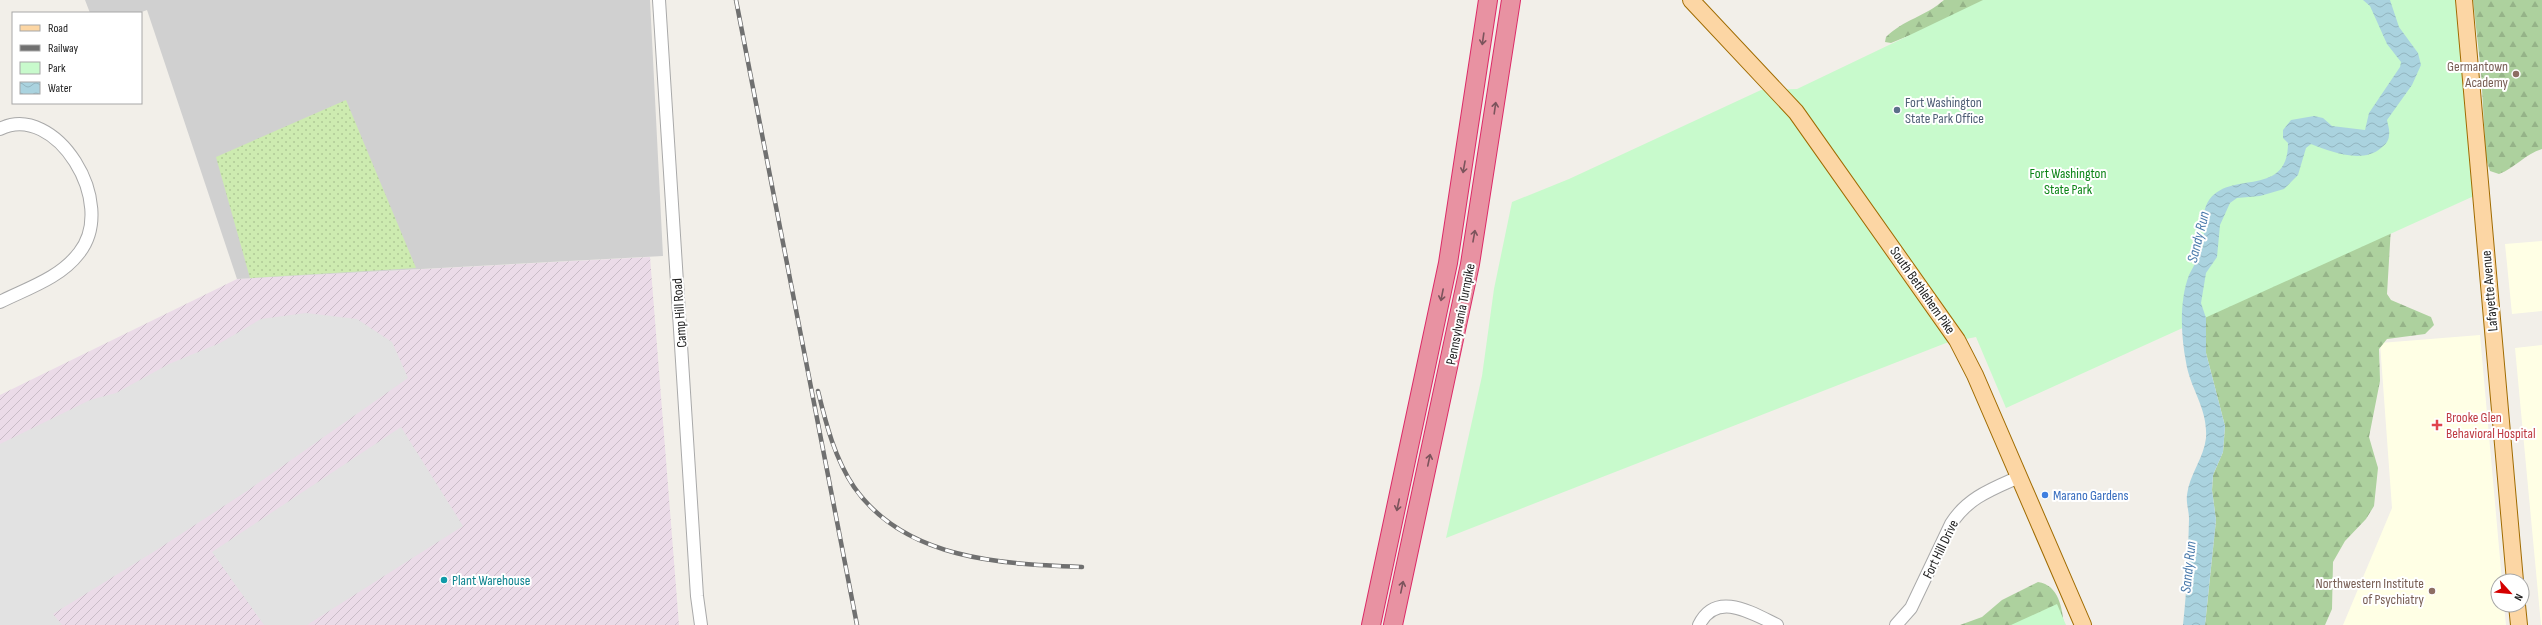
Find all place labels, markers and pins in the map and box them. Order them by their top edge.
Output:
place label: Germantown Academy [2447,58,2509,91]
marker: Germantown Academy [2511,69,2521,79]
place label: Fort Washington State Park Office [1905,94,1984,127]
marker: Fort Washington State Park Office [1892,105,1902,115]
place label: Brooke Glen Behavioral Hospital [2446,409,2536,442]
marker: Brooke Glen Behavioral Hospital [2431,419,2443,431]
place label: Marano Gardens [2053,487,2129,504]
marker: Marano Gardens [2040,490,2050,500]
place label: Plant Warehouse [452,572,530,589]
marker: Plant Warehouse [439,575,449,585]
place label: Northwestern Institute of Psychiatry [2316,575,2425,608]
marker: Northwestern Institute of Psychiatry [2427,586,2437,596]

